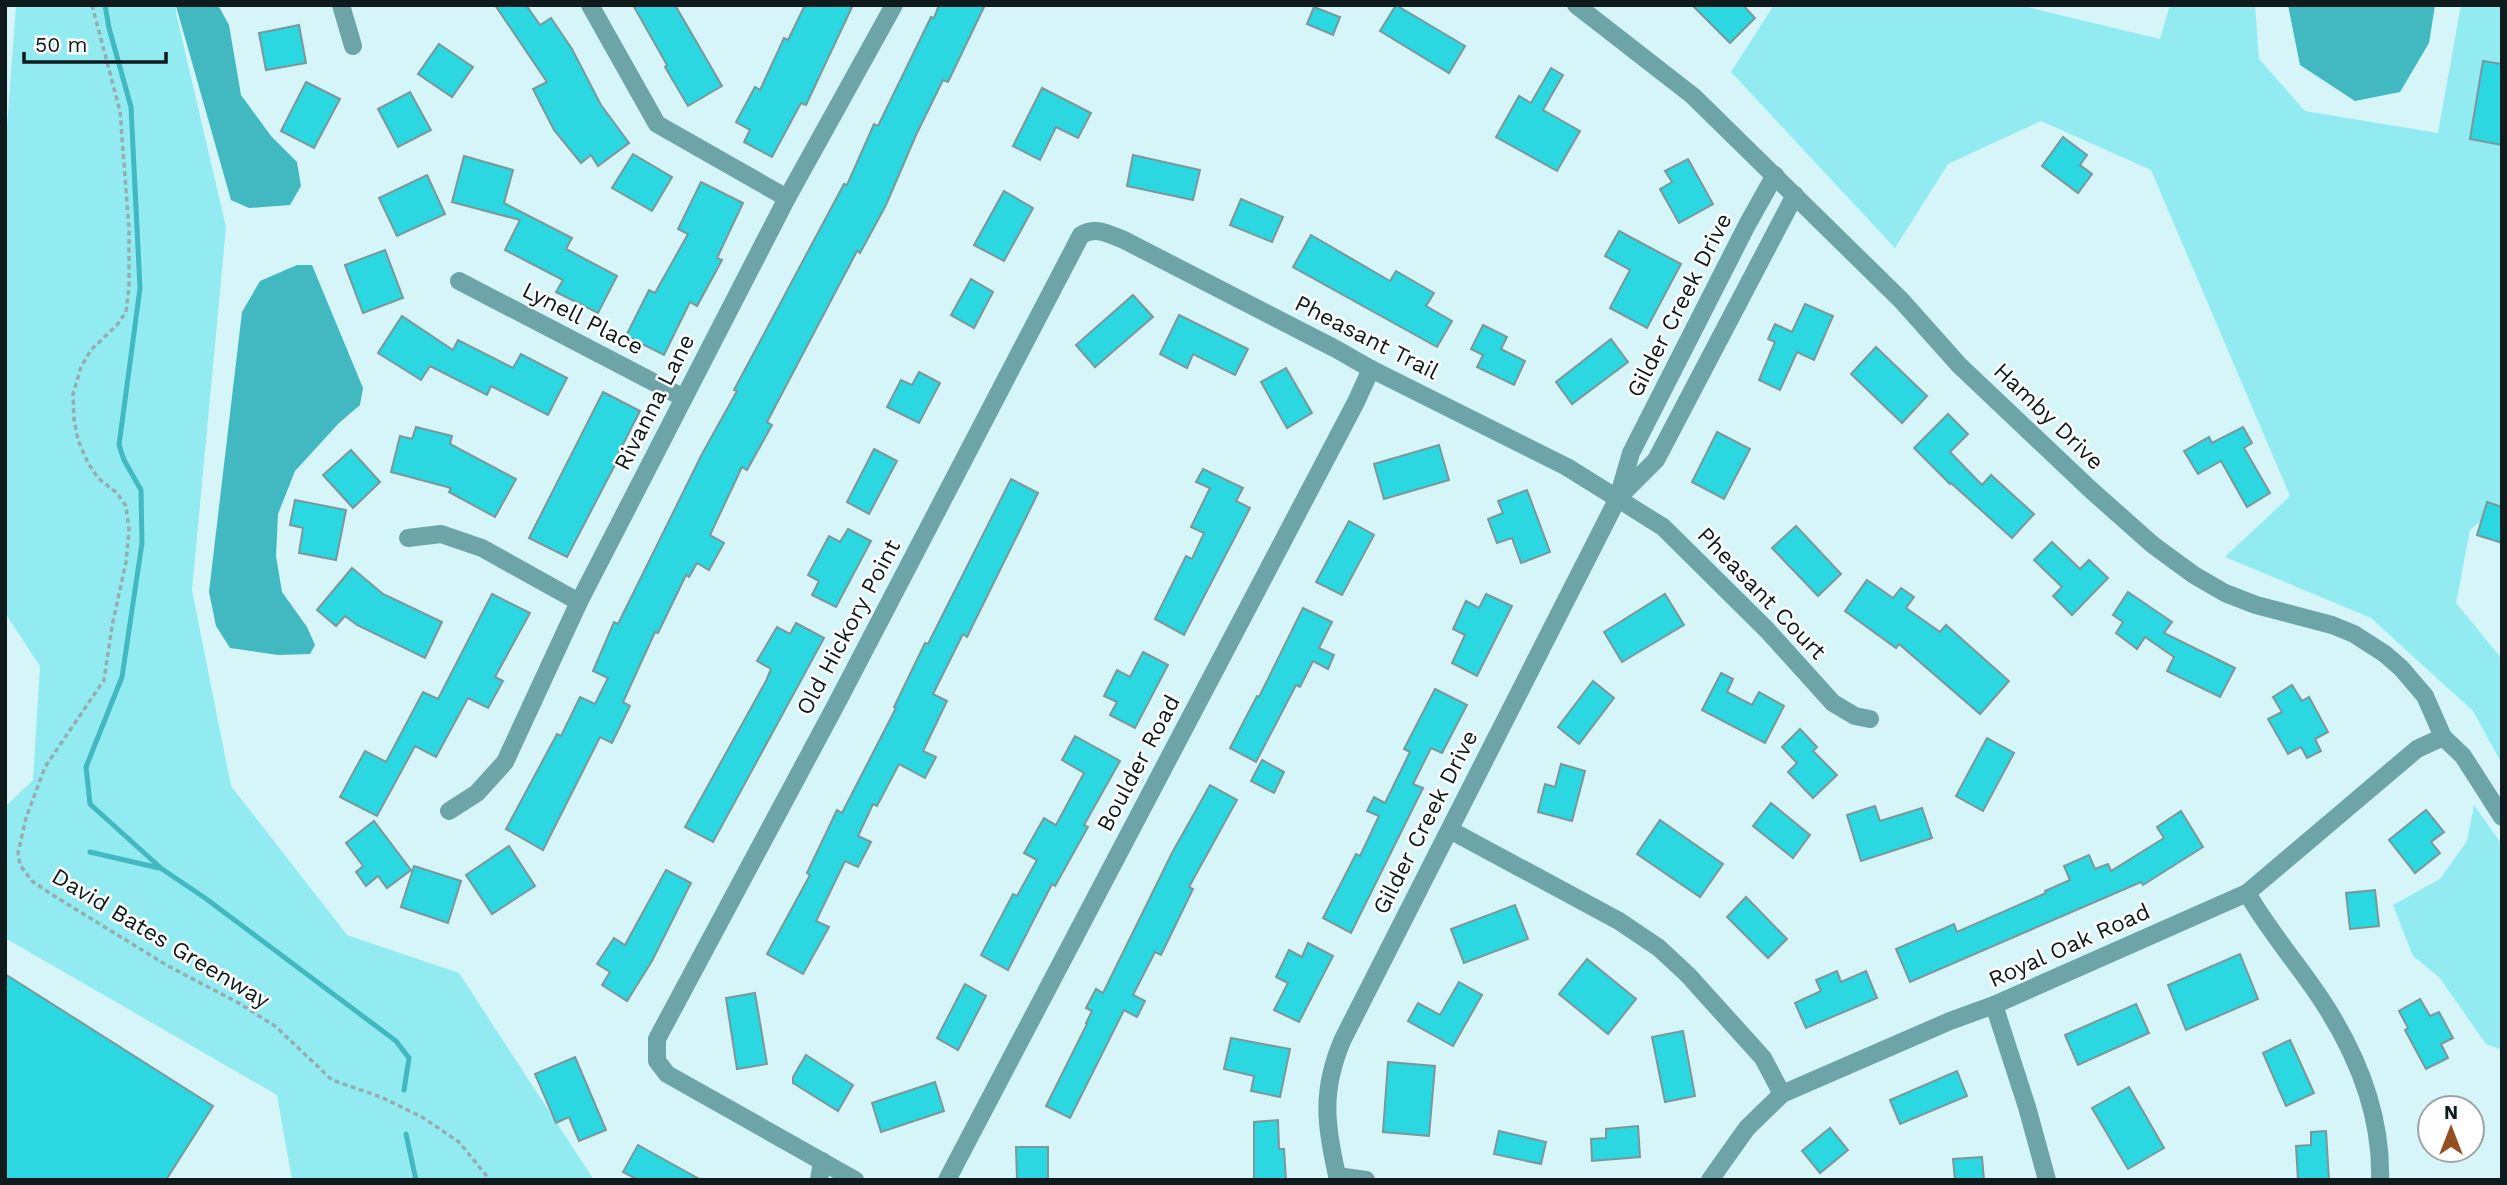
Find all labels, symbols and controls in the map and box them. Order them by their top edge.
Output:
scale bar [24,21,166,65]
text: 50 m [35,32,87,57]
street label: Gilder Creek Drive [1621,209,1738,402]
street label: Lynell Place [518,276,648,361]
street label: Pheasant Trail [1290,290,1443,385]
street label: Rivanna Lane [609,330,700,475]
street label: Hamby Drive [1988,357,2109,475]
street label: Pheasant Court [1692,522,1832,665]
street label: Old Hickory Point [791,535,906,720]
street label: Boulder Road [1091,690,1186,836]
street label: Gilder Creek Drive [1367,726,1484,919]
street label: David Bates Greenway [47,863,275,1014]
street label: Royal Oak Road [1984,898,2154,993]
north arrow [2416,1094,2486,1164]
text: N [2444,1101,2458,1124]

